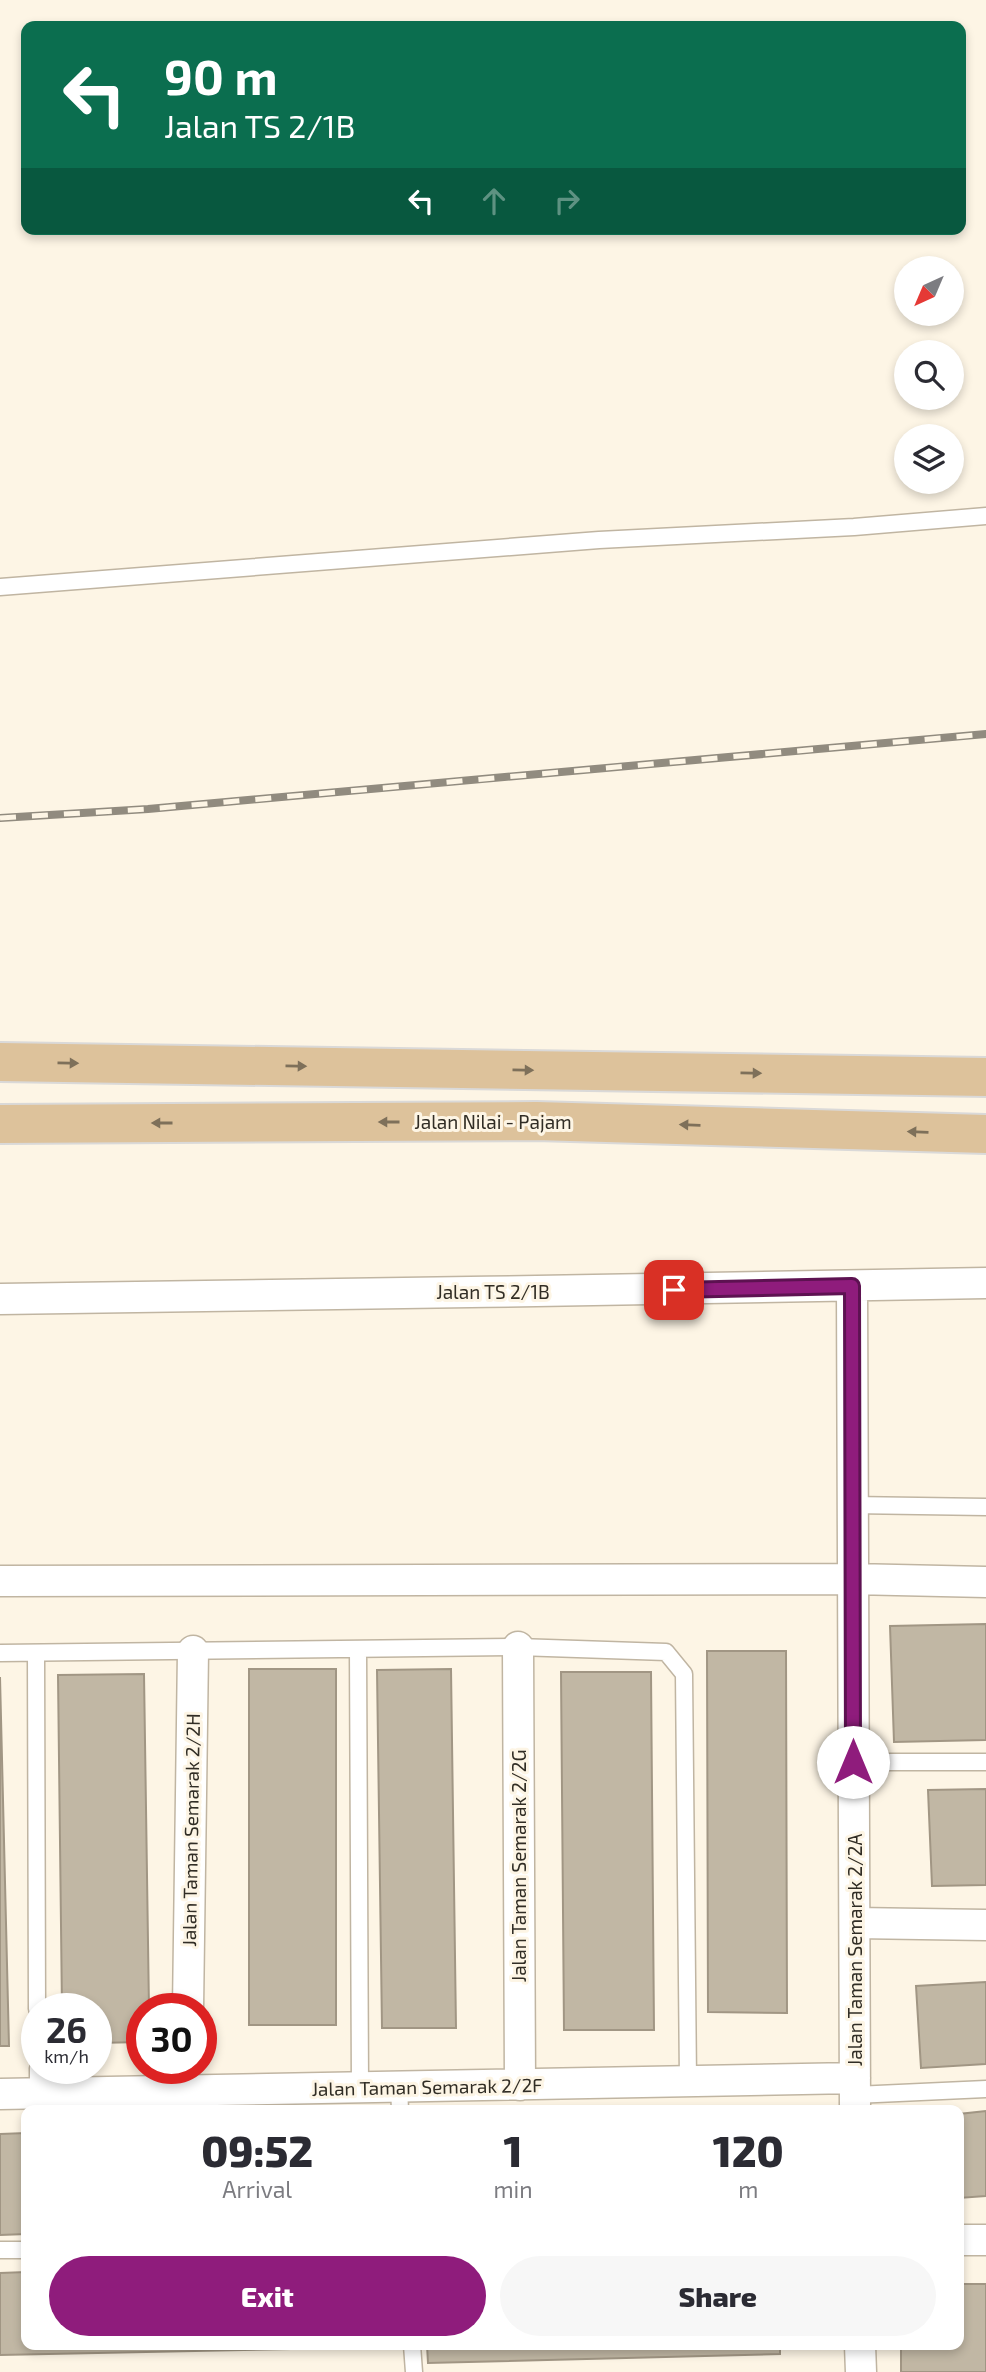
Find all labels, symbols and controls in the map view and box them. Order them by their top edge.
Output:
text: 90 m [164,46,278,105]
icon: left [49,49,140,140]
text: Jalan TS 2/1B [164,106,355,144]
icon: left [402,182,440,220]
icon: ahead [475,182,513,220]
icon: right [548,182,586,220]
north arrow [894,256,964,326]
map controls [894,256,964,494]
button: search [894,340,964,410]
button: layers [894,424,964,494]
one-way arrow [57,1057,79,1069]
one-way arrow [285,1061,307,1072]
one-way arrow [512,1064,534,1076]
one-way arrow [740,1067,762,1079]
street label: Jalan Nilai - Pajam [414,1110,572,1133]
one-way arrow [378,1116,400,1128]
one-way arrow [151,1117,173,1129]
one-way arrow [679,1120,701,1131]
one-way arrow [907,1126,929,1137]
pin [644,1260,704,1320]
icon: arrive [655,1271,693,1309]
street label: Jalan TS 2/1B [436,1280,550,1303]
street label: Jalan Taman Semarak 2/2H [177,1713,204,1947]
position arrow [816,1725,890,1799]
street label: Jalan Taman Semarak 2/2G [507,1750,530,1982]
street label: Jalan Taman Semarak 2/2A [843,1834,866,2066]
speed limit sign: 30 [126,1993,217,2084]
text: 26 [46,2008,87,2050]
text: km/h [44,2045,89,2067]
street label: Jalan Taman Semarak 2/2F [311,2073,543,2100]
text: 09:52 [201,2125,313,2175]
text: 1 [504,2125,523,2175]
text: 120 [713,2125,784,2175]
text: Arrival [222,2175,292,2203]
text: min [493,2175,533,2203]
text: m [738,2175,758,2203]
button: Exit [49,2256,486,2336]
button: Share [500,2256,936,2336]

